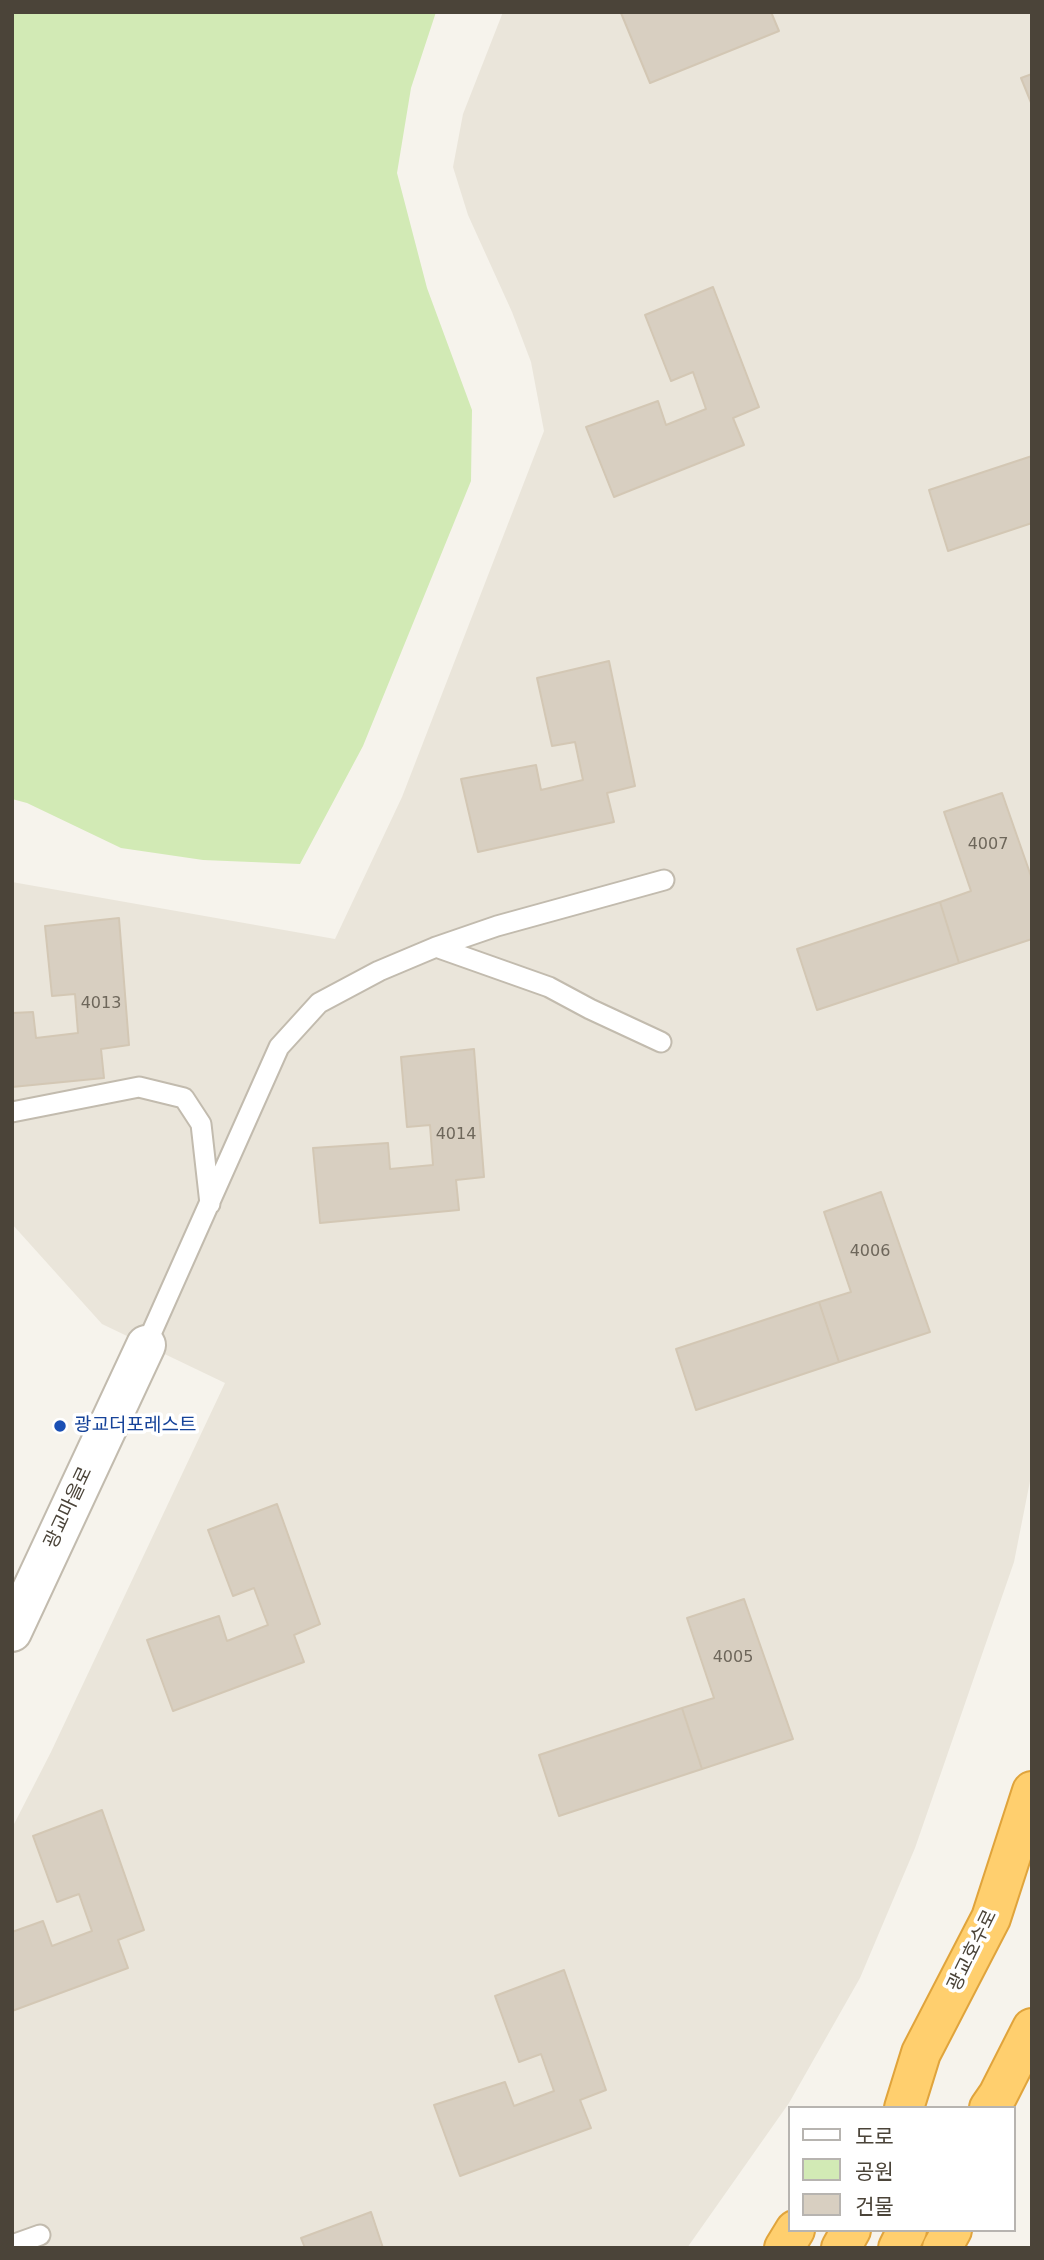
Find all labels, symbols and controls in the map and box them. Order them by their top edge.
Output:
house number: 4007 [968,835,1008,855]
house number: 4013 [81,994,121,1014]
house number: 4014 [436,1125,476,1145]
house number: 4006 [850,1242,890,1262]
place label: 광교더포레스트 [74,1415,196,1437]
marker: 광교더포레스트 [52,1418,68,1434]
street label: 광교마을로 [40,1464,98,1552]
house number: 4005 [713,1648,753,1668]
street label: 광교호수로 [944,1907,1002,1995]
legend [788,2106,1016,2232]
text: 도로 [855,2125,894,2149]
text: 공원 [855,2160,894,2184]
text: 건물 [855,2195,894,2219]

